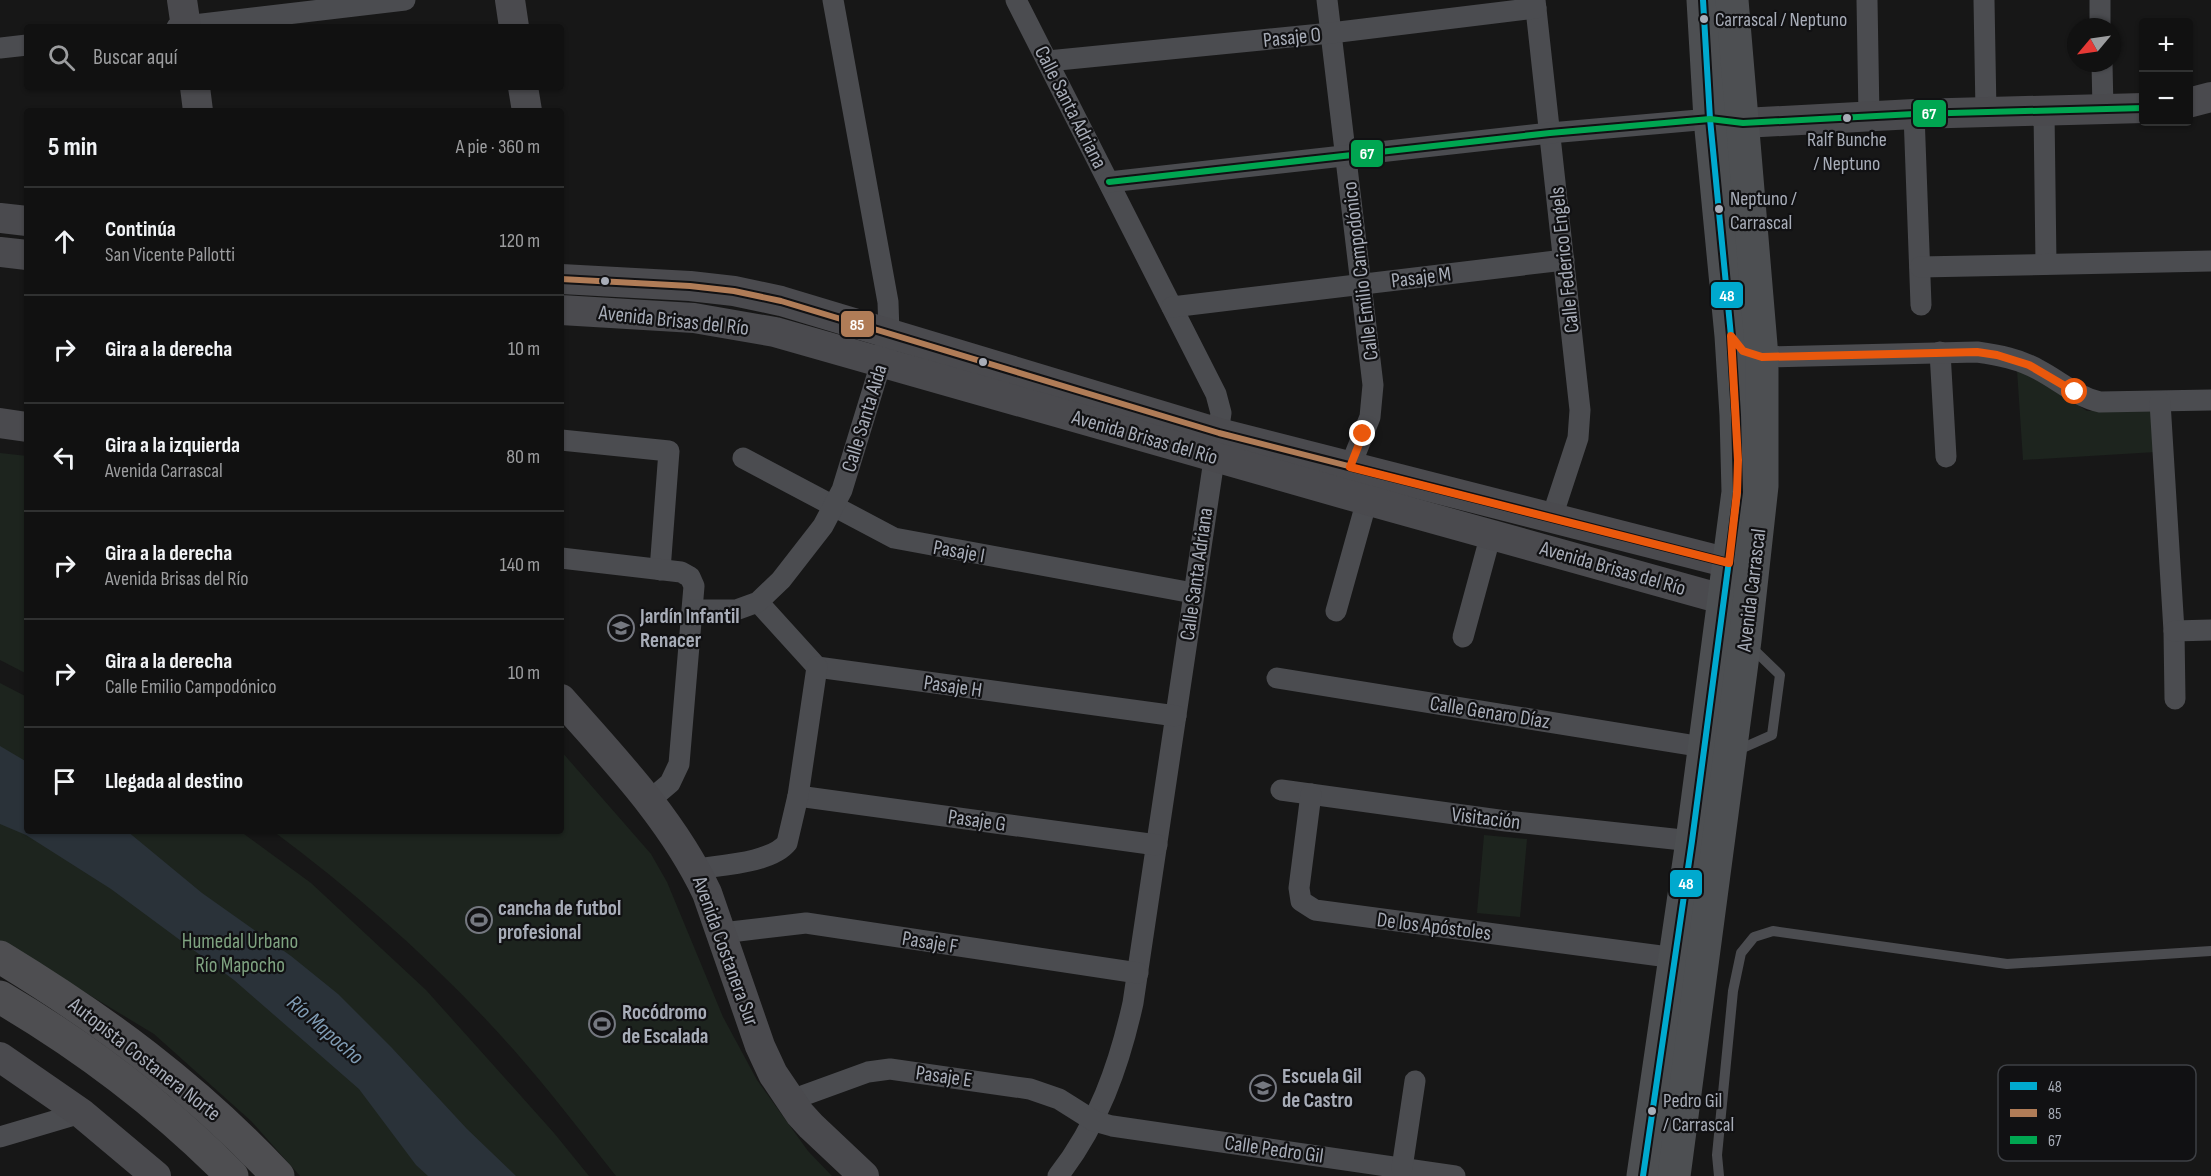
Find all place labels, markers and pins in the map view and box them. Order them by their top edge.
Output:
place label: Carrascal / Neptuno [1715,8,1847,32]
marker: Carrascal / Neptuno [1698,13,1710,25]
marker: Ralf Bunche / Neptuno [1841,112,1853,124]
place label: Ralf Bunche / Neptuno [1807,128,1887,176]
place label: Neptuno / Carrascal [1730,187,1797,235]
marker: Neptuno / Carrascal [1713,203,1725,215]
unlabelled marker [599,275,611,287]
unlabelled marker [977,356,989,368]
place label: Jardín Infantil Renacer [639,604,739,653]
school or university icon: Jardín Infantil Renacer [606,613,636,643]
place label: cancha de futbol profesional [498,896,621,945]
sports icon: cancha de futbol profesional [464,905,494,935]
place label: Rocódromo de Escalada [622,1000,708,1049]
sports icon: Rocódromo de Escalada [587,1009,617,1039]
place label: Escuela Gil de Castro [1282,1064,1362,1113]
school or university icon: Escuela Gil de Castro [1248,1073,1278,1103]
place label: Pedro Gil / Carrascal [1663,1089,1734,1137]
marker: Pedro Gil / Carrascal [1646,1105,1658,1117]

